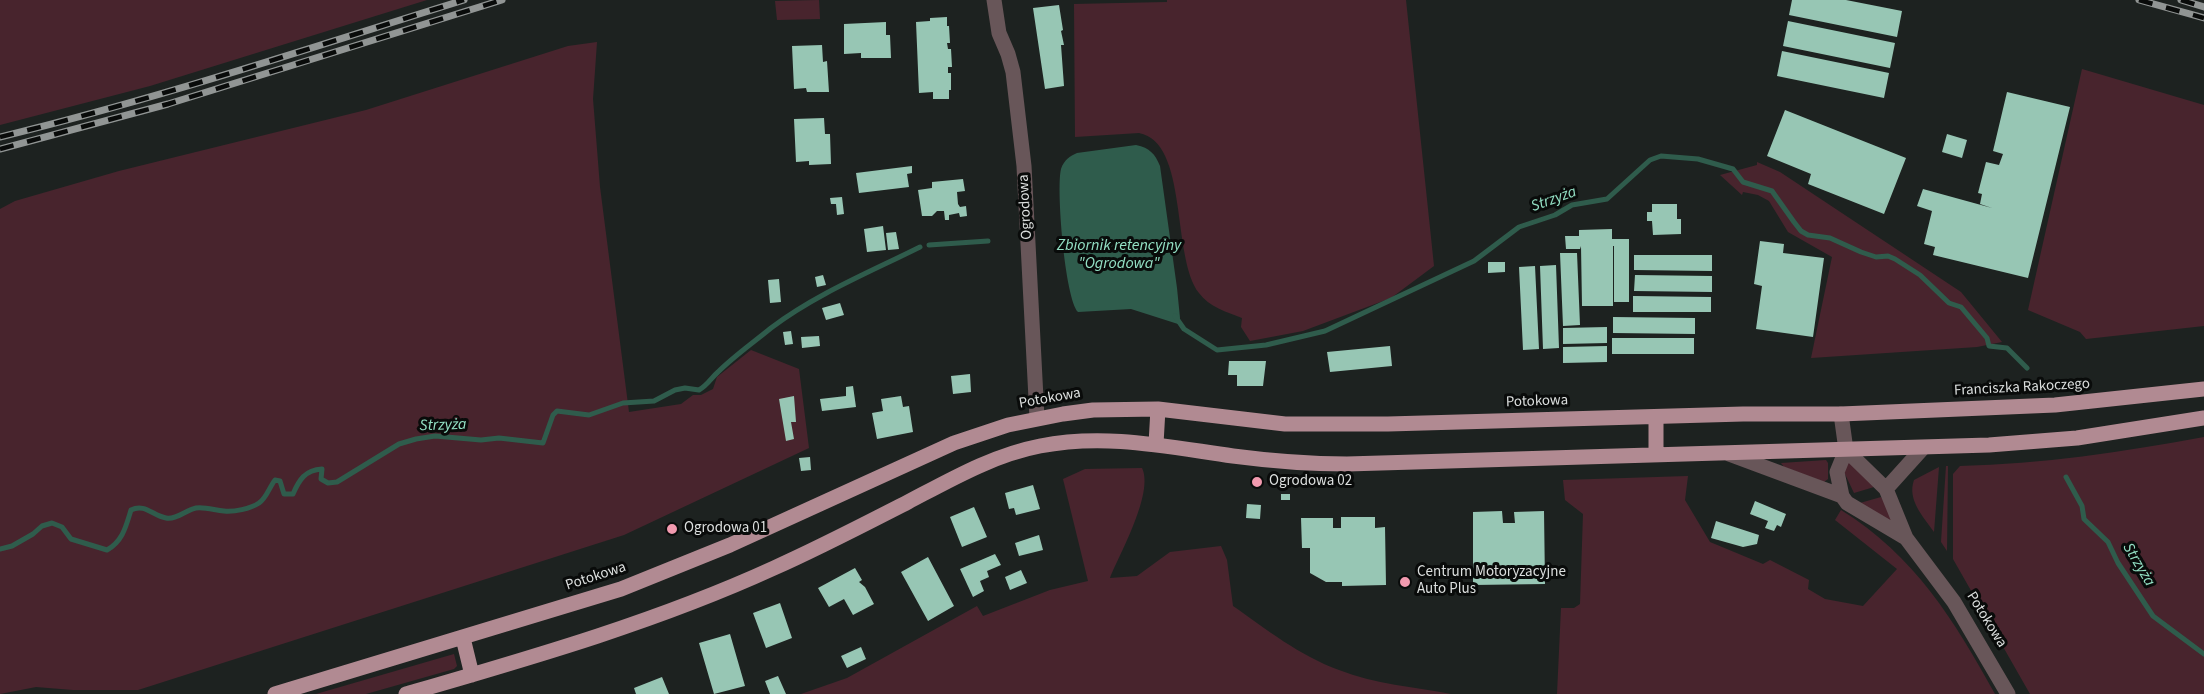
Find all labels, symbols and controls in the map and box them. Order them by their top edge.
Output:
street label: Ogrodowa [1015,174,1037,240]
water label: Strzyża [1529,183,1579,217]
water label: Zbiornik retencyjny "Ogrodowa" [1057,236,1181,274]
street label: Franciszka Rakoczego [1954,375,2090,401]
street label: Potokowa [1018,385,1082,413]
street label: Potokowa [1505,392,1569,412]
water label: Strzyża [419,416,467,436]
place label: Ogrodowa 02 [1269,473,1352,491]
marker: Ogrodowa 02 [1250,475,1264,489]
place label: Ogrodowa 01 [684,520,767,538]
marker: Ogrodowa 01 [665,522,679,536]
water label: Strzyża [2118,540,2158,590]
street label: Potokowa [564,559,628,595]
place label: Centrum Motoryzacyjne Auto Plus [1417,564,1566,599]
marker: Centrum Motoryzacyjne Auto Plus [1398,575,1412,589]
street label: Potokowa [1962,589,2010,651]

